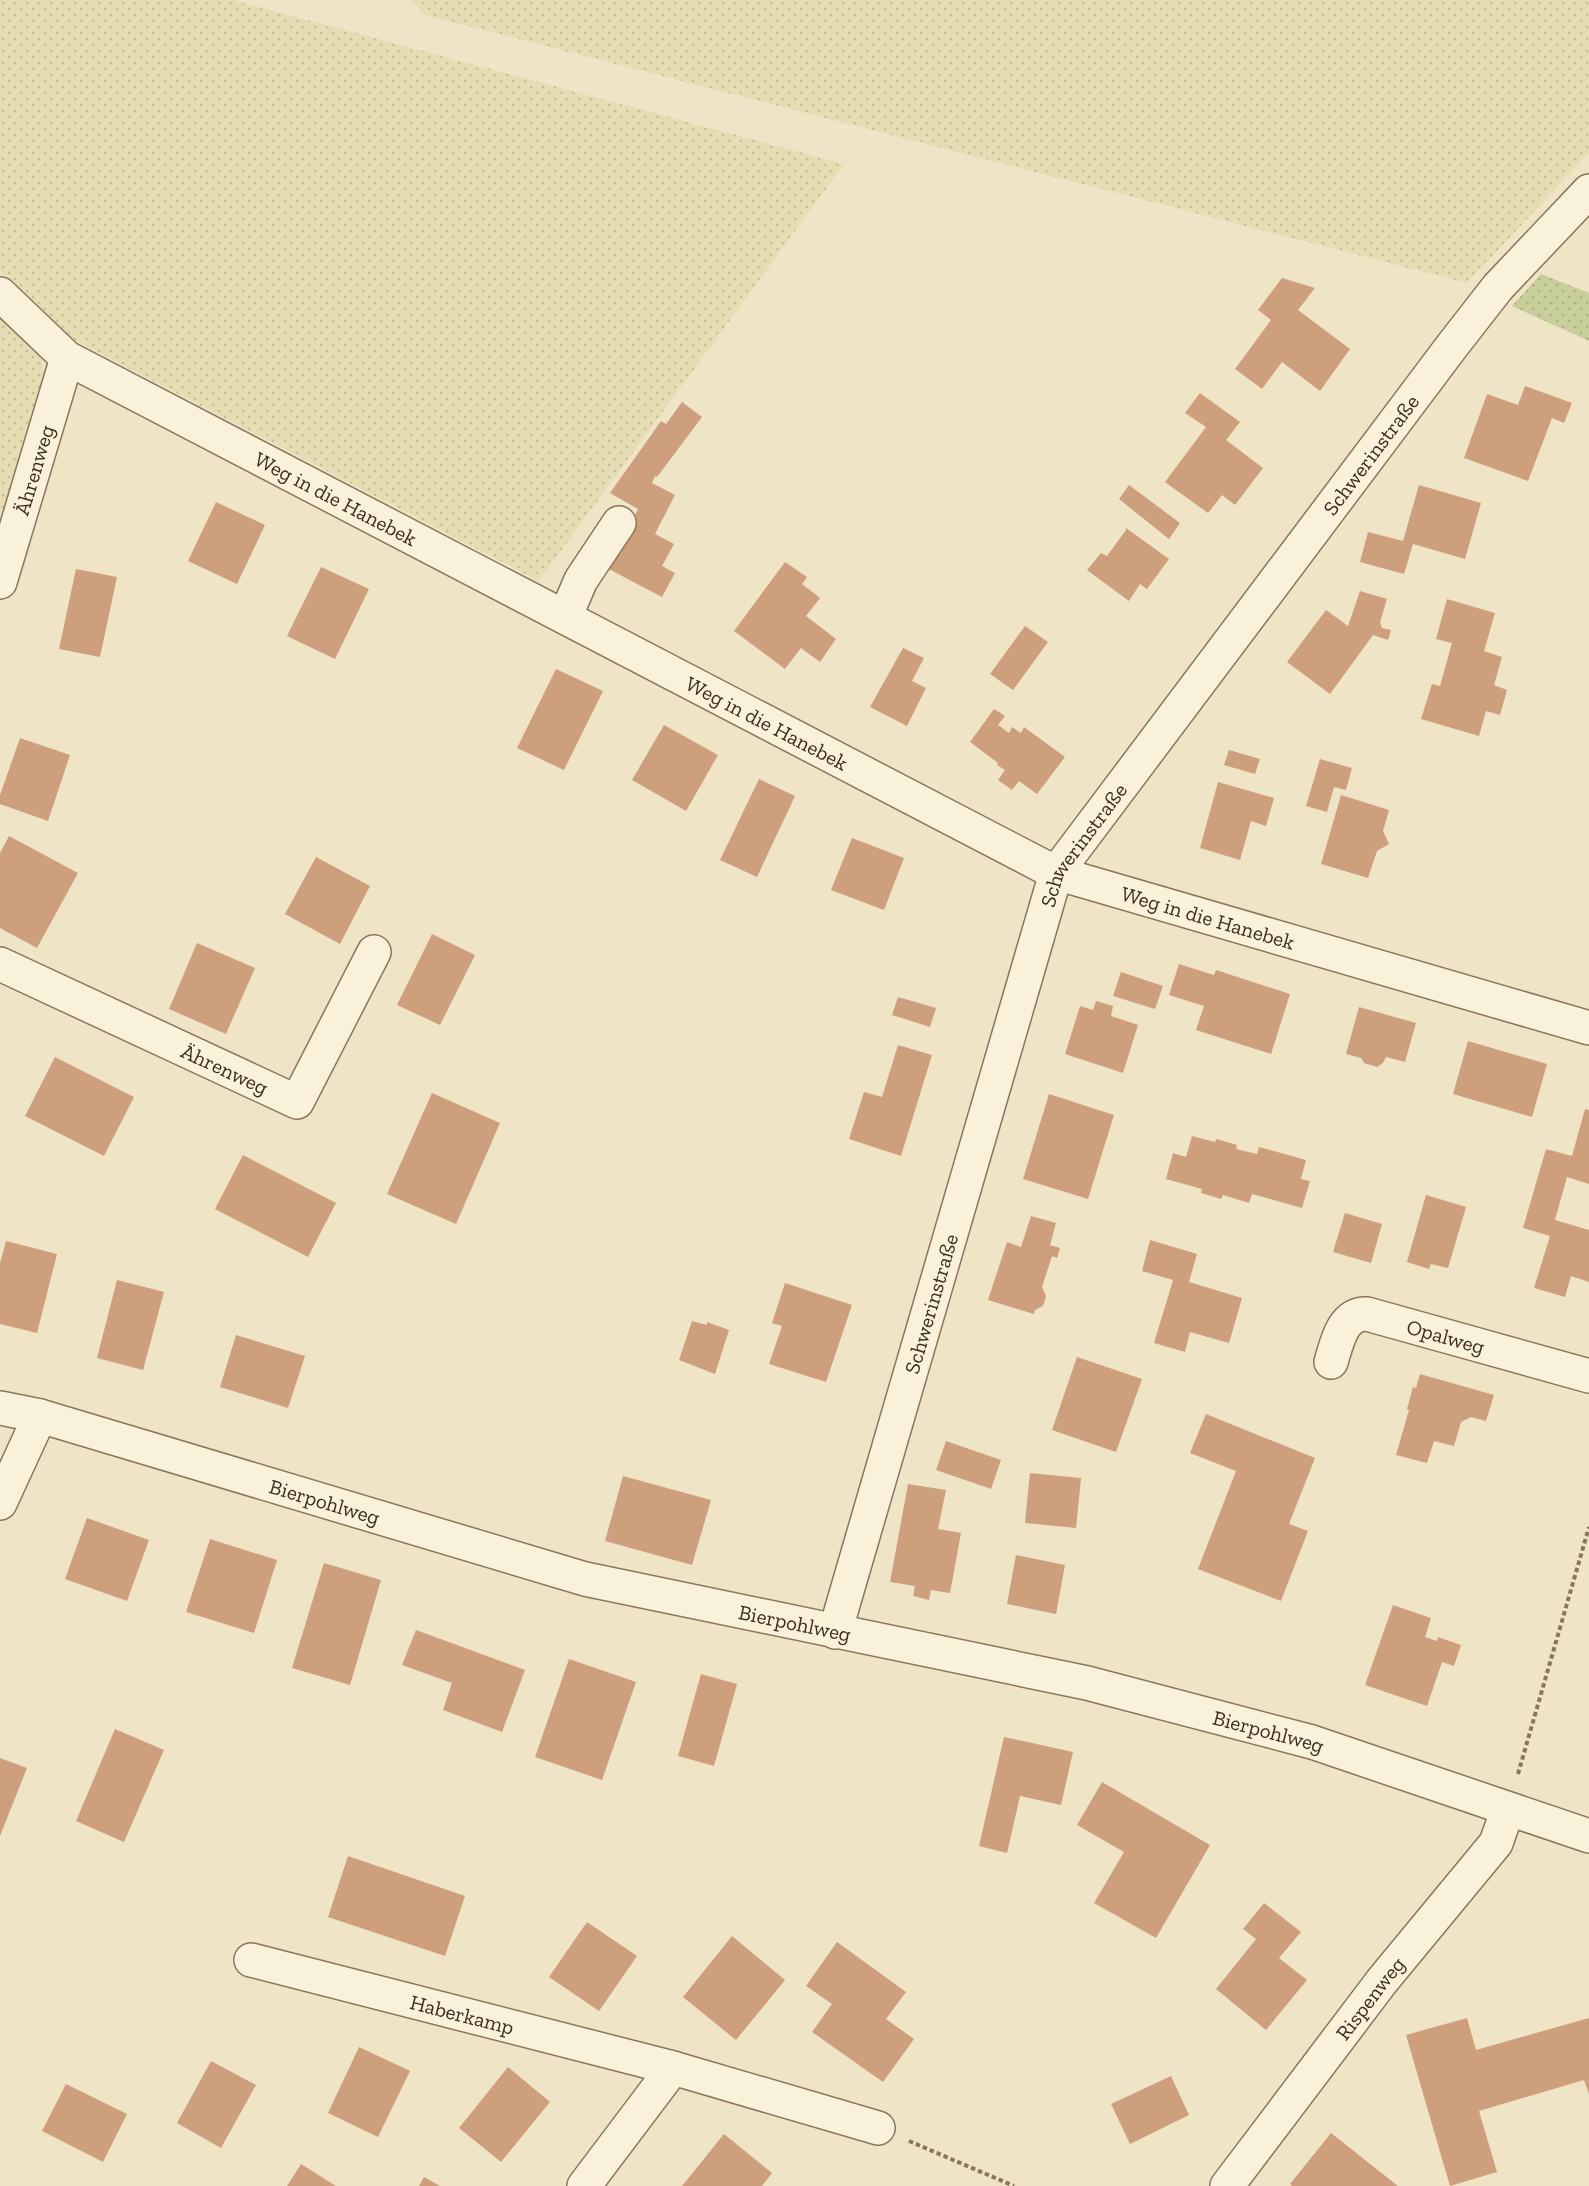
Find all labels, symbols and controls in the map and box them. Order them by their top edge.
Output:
street label: Schwerinstraße [1317,389,1424,520]
street label: Ährenweg [8,421,59,518]
street label: Weg in die Hanebek [251,446,421,551]
street label: Weg in die Hanebek [682,670,853,775]
street label: Schwerinstraße [1034,778,1132,910]
street label: Weg in die Hanebek [1118,880,1298,954]
street label: Ährenweg [177,1038,273,1100]
street label: Schwerinstraße [898,1231,963,1376]
street label: Opalweg [1404,1313,1488,1359]
street label: Bierpohlweg [267,1473,383,1530]
street label: Bierpohlweg [737,1599,854,1646]
street label: Bierpohlweg [1210,1704,1328,1758]
street label: Rispenweg [1330,1951,1410,2045]
street label: Haberkamp [408,1989,517,2039]

